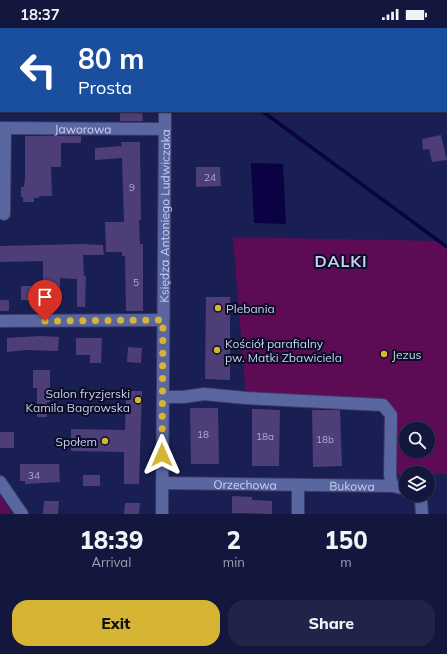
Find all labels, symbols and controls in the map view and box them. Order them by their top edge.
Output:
text: 18:37 [20,5,60,24]
text: 80 m [78,41,144,76]
icon: left [12,44,64,96]
text: Prosta [78,76,132,99]
street label: Jaworowa [55,121,111,136]
street label: Księdza Antoniego Ludwiczaka [156,129,172,303]
house number: 24 [204,171,216,184]
house number: 9 [129,181,135,194]
district label: DALKI [314,251,368,271]
house number: 5 [133,276,139,289]
pin [28,280,62,321]
icon: arrive [34,286,56,308]
place label: Plebania [226,301,275,316]
marker: Plebania [213,303,223,313]
place label: Kościół parafialny pw. Matki Zbawiciela [225,336,342,365]
marker: Kościół parafialny pw. Matki Zbawiciela [212,345,222,355]
place label: Jezus [392,347,422,362]
marker: Jezus [379,349,389,359]
place label: Salon fryzjerski Kamila Bagrowska [25,386,130,415]
marker: Salon fryzjerski Kamila Bagrowska [133,395,143,405]
map controls [399,422,435,502]
button: search [399,422,435,458]
house number: 18 [197,428,209,441]
house number: 18a [256,430,274,443]
house number: 18b [316,433,334,446]
place label: Społem [56,434,97,449]
position arrow [141,434,183,476]
marker: Społem [100,436,110,446]
button: layers [399,466,435,502]
house number: 34 [28,469,40,482]
street label: Orzechowa [213,476,277,492]
street label: Bukowa [329,478,375,493]
text: 18:39 [79,525,143,555]
text: 2 [227,525,241,555]
text: 150 [324,525,368,555]
text: Arrival [91,554,131,570]
text: min [223,554,245,570]
text: m [340,554,352,570]
button: Exit [12,600,220,646]
button: Share [228,600,435,646]

